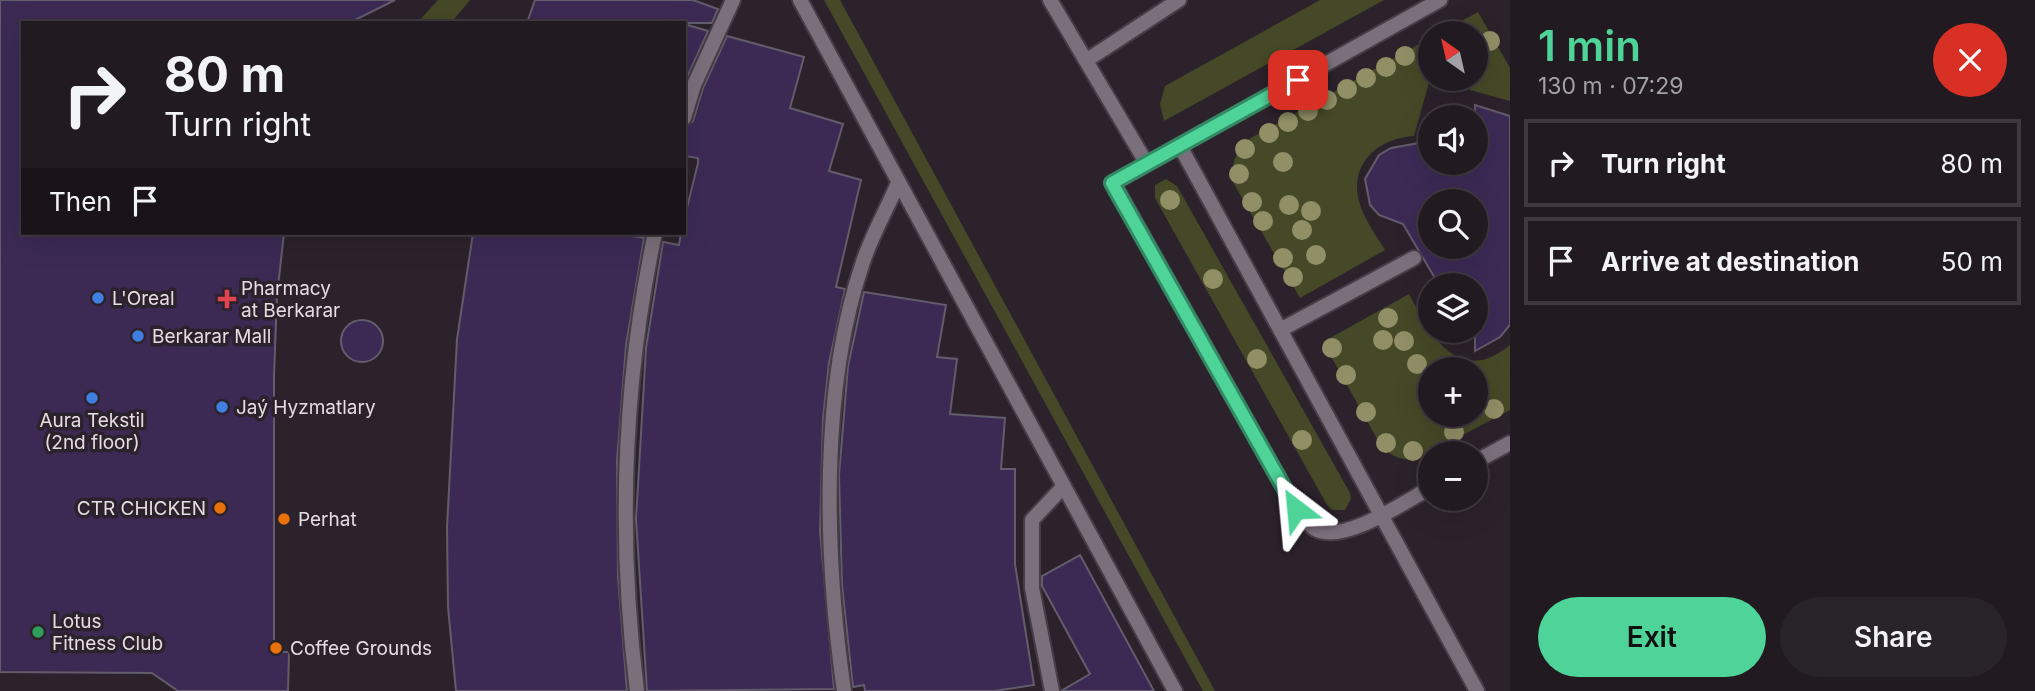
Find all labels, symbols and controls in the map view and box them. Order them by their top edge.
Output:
text: 1 min [1538,20,1641,71]
north arrow [1418,21,1488,91]
map controls [1418,21,1488,511]
button: close [1933,23,2007,97]
text: 80 m [164,45,285,104]
icon: right [49,49,140,140]
pin [1268,50,1328,110]
icon: arrive [1279,61,1317,99]
text: 130 m · 07:29 [1538,72,1683,100]
text: Turn right [164,105,311,144]
button: sound [1418,105,1488,175]
icon: right [1542,144,1580,182]
text: Turn right [1601,148,1726,179]
text: 80 m [1940,148,2003,179]
icon: arrive [126,182,164,220]
text: Then [49,186,112,217]
button: search [1418,189,1488,259]
icon: arrive [1542,242,1580,280]
text: Arrive at destination [1601,246,1860,277]
text: 50 m [1941,246,2003,277]
button: layers [1418,273,1488,343]
place label: Pharmacy at Berkarar [241,277,340,322]
place label: L'Oreal [112,287,175,310]
marker: L'Oreal [90,290,106,306]
marker: Pharmacy at Berkarar [219,291,235,307]
place label: Berkarar Mall [152,325,271,348]
marker: Berkarar Mall [130,328,146,344]
button: + [1418,357,1488,427]
marker: Aura Tekstil (2nd floor) [84,390,100,406]
place label: Jaý Hyzmatlary [236,396,376,419]
marker: Jaý Hyzmatlary [214,399,230,415]
place label: Aura Tekstil (2nd floor) [39,409,145,454]
button: − [1418,441,1488,511]
position arrow [1259,472,1333,546]
place label: CTR CHICKEN [77,497,206,520]
marker: CTR CHICKEN [212,500,228,516]
place label: Perhat [298,508,357,531]
marker: Perhat [276,511,292,527]
button: Exit [1538,597,1766,677]
button: Share [1780,597,2007,677]
place label: Lotus Fitness Club [52,610,163,655]
marker: Lotus Fitness Club [30,624,46,640]
place label: Coffee Grounds [290,637,432,660]
marker: Coffee Grounds [268,640,284,656]

